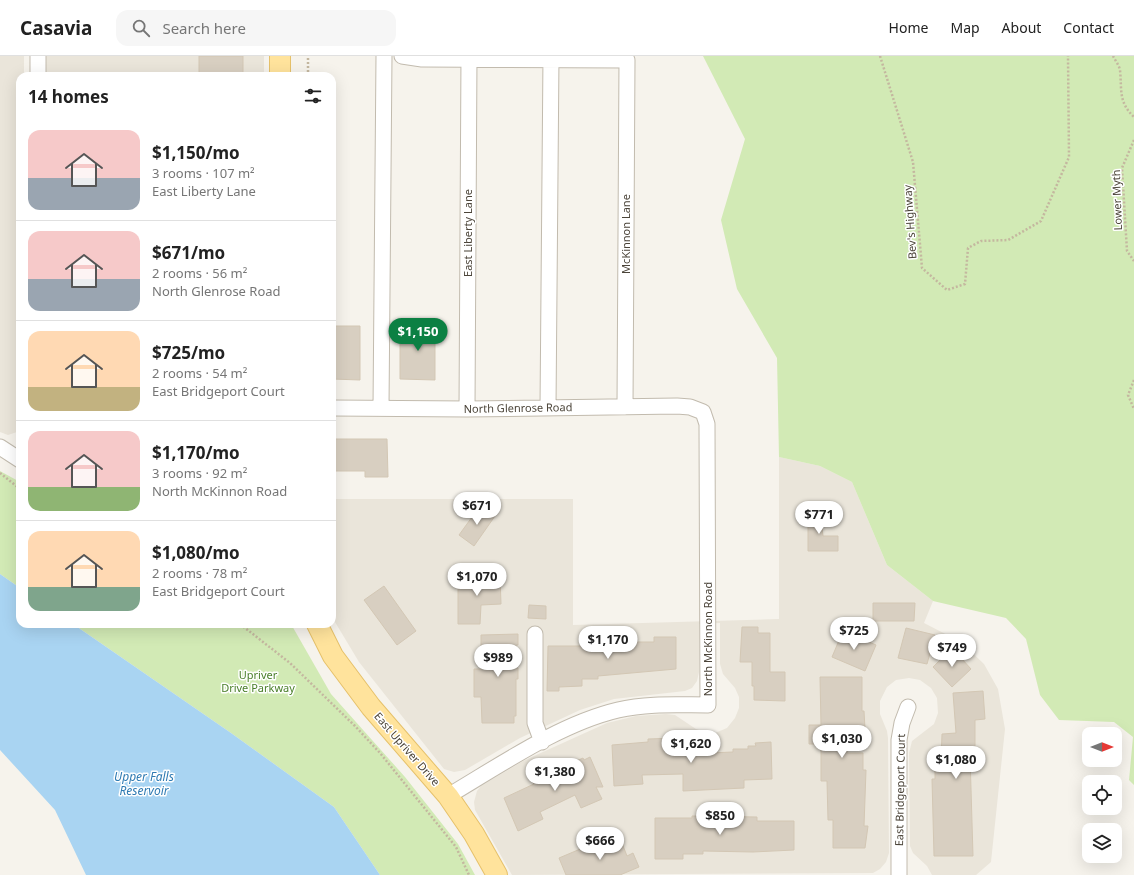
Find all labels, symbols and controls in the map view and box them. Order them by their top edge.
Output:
search box [116,10,396,46]
text: Casavia [20,15,92,41]
icon: search [130,17,152,39]
text: Search here [162,18,246,38]
text: Home [889,18,928,37]
text: Map [950,18,980,37]
text: About [1002,18,1041,37]
text: Contact [1063,18,1114,37]
text: 14 homes [28,85,109,108]
icon: filters [302,85,324,107]
text: $1,150/mo [152,141,240,164]
icon: home [60,146,108,194]
text: 3 rooms · 107 m² [152,164,255,182]
street label: Lower Myth [1108,169,1125,231]
text: East Liberty Lane [152,182,256,200]
street label: Bev's Highway [899,184,920,260]
street label: East Liberty Lane [460,189,475,277]
street label: McKinnon Lane [618,194,633,274]
text: $671/mo [152,241,225,264]
icon: home [60,247,108,295]
text: 2 rooms · 56 m² [152,264,247,282]
text: North Glenrose Road [152,282,281,300]
pin: $1,150 [385,318,451,352]
text: $1,150 [398,322,438,340]
text: $725/mo [152,341,225,364]
icon: home [60,347,108,395]
text: 2 rooms · 54 m² [152,364,247,382]
text: East Bridgeport Court [152,382,285,400]
street label: North Glenrose Road [463,399,573,416]
text: $1,170/mo [152,441,240,464]
icon: home [60,447,108,495]
text: 3 rooms · 92 m² [152,464,247,482]
text: North McKinnon Road [152,482,287,500]
pin: $671 [453,492,501,526]
text: $671 [462,496,492,514]
pin: $771 [795,501,843,535]
text: $771 [804,505,834,523]
text: $1,080/mo [152,541,240,564]
icon: home [60,547,108,595]
pin: $1,070 [444,563,510,597]
text: 2 rooms · 78 m² [152,564,247,582]
text: $1,070 [457,567,497,585]
text: East Bridgeport Court [152,582,285,600]
street label: North McKinnon Road [700,582,715,696]
pin: $725 [830,617,878,651]
text: $725 [839,621,869,639]
pin: $1,170 [575,626,641,660]
text: $1,170 [588,630,628,648]
pin: $749 [928,634,976,668]
text: $749 [937,638,967,656]
pin: $989 [474,644,522,678]
text: $989 [483,648,513,666]
park label: Upriver Drive Parkway [221,667,295,695]
street label: East Upriver Drive [371,709,444,789]
pin: $1,030 [809,725,875,759]
north arrow [1082,727,1122,767]
map controls [1082,727,1122,863]
text: $1,030 [822,729,862,747]
pin: $1,620 [658,730,724,764]
text: $1,620 [671,734,711,752]
street label: East Bridgeport Court [891,734,908,846]
pin: $1,080 [923,746,989,780]
text: $1,080 [936,750,976,768]
pin: $1,380 [522,758,588,792]
text: $1,380 [535,762,575,780]
water label: Upper Falls Reservoir [114,768,174,799]
button: locate [1082,775,1122,815]
pin: $850 [696,802,744,836]
text: $850 [705,806,735,824]
button: layers [1082,823,1122,863]
pin: $666 [576,827,624,861]
text: $666 [585,831,615,849]

